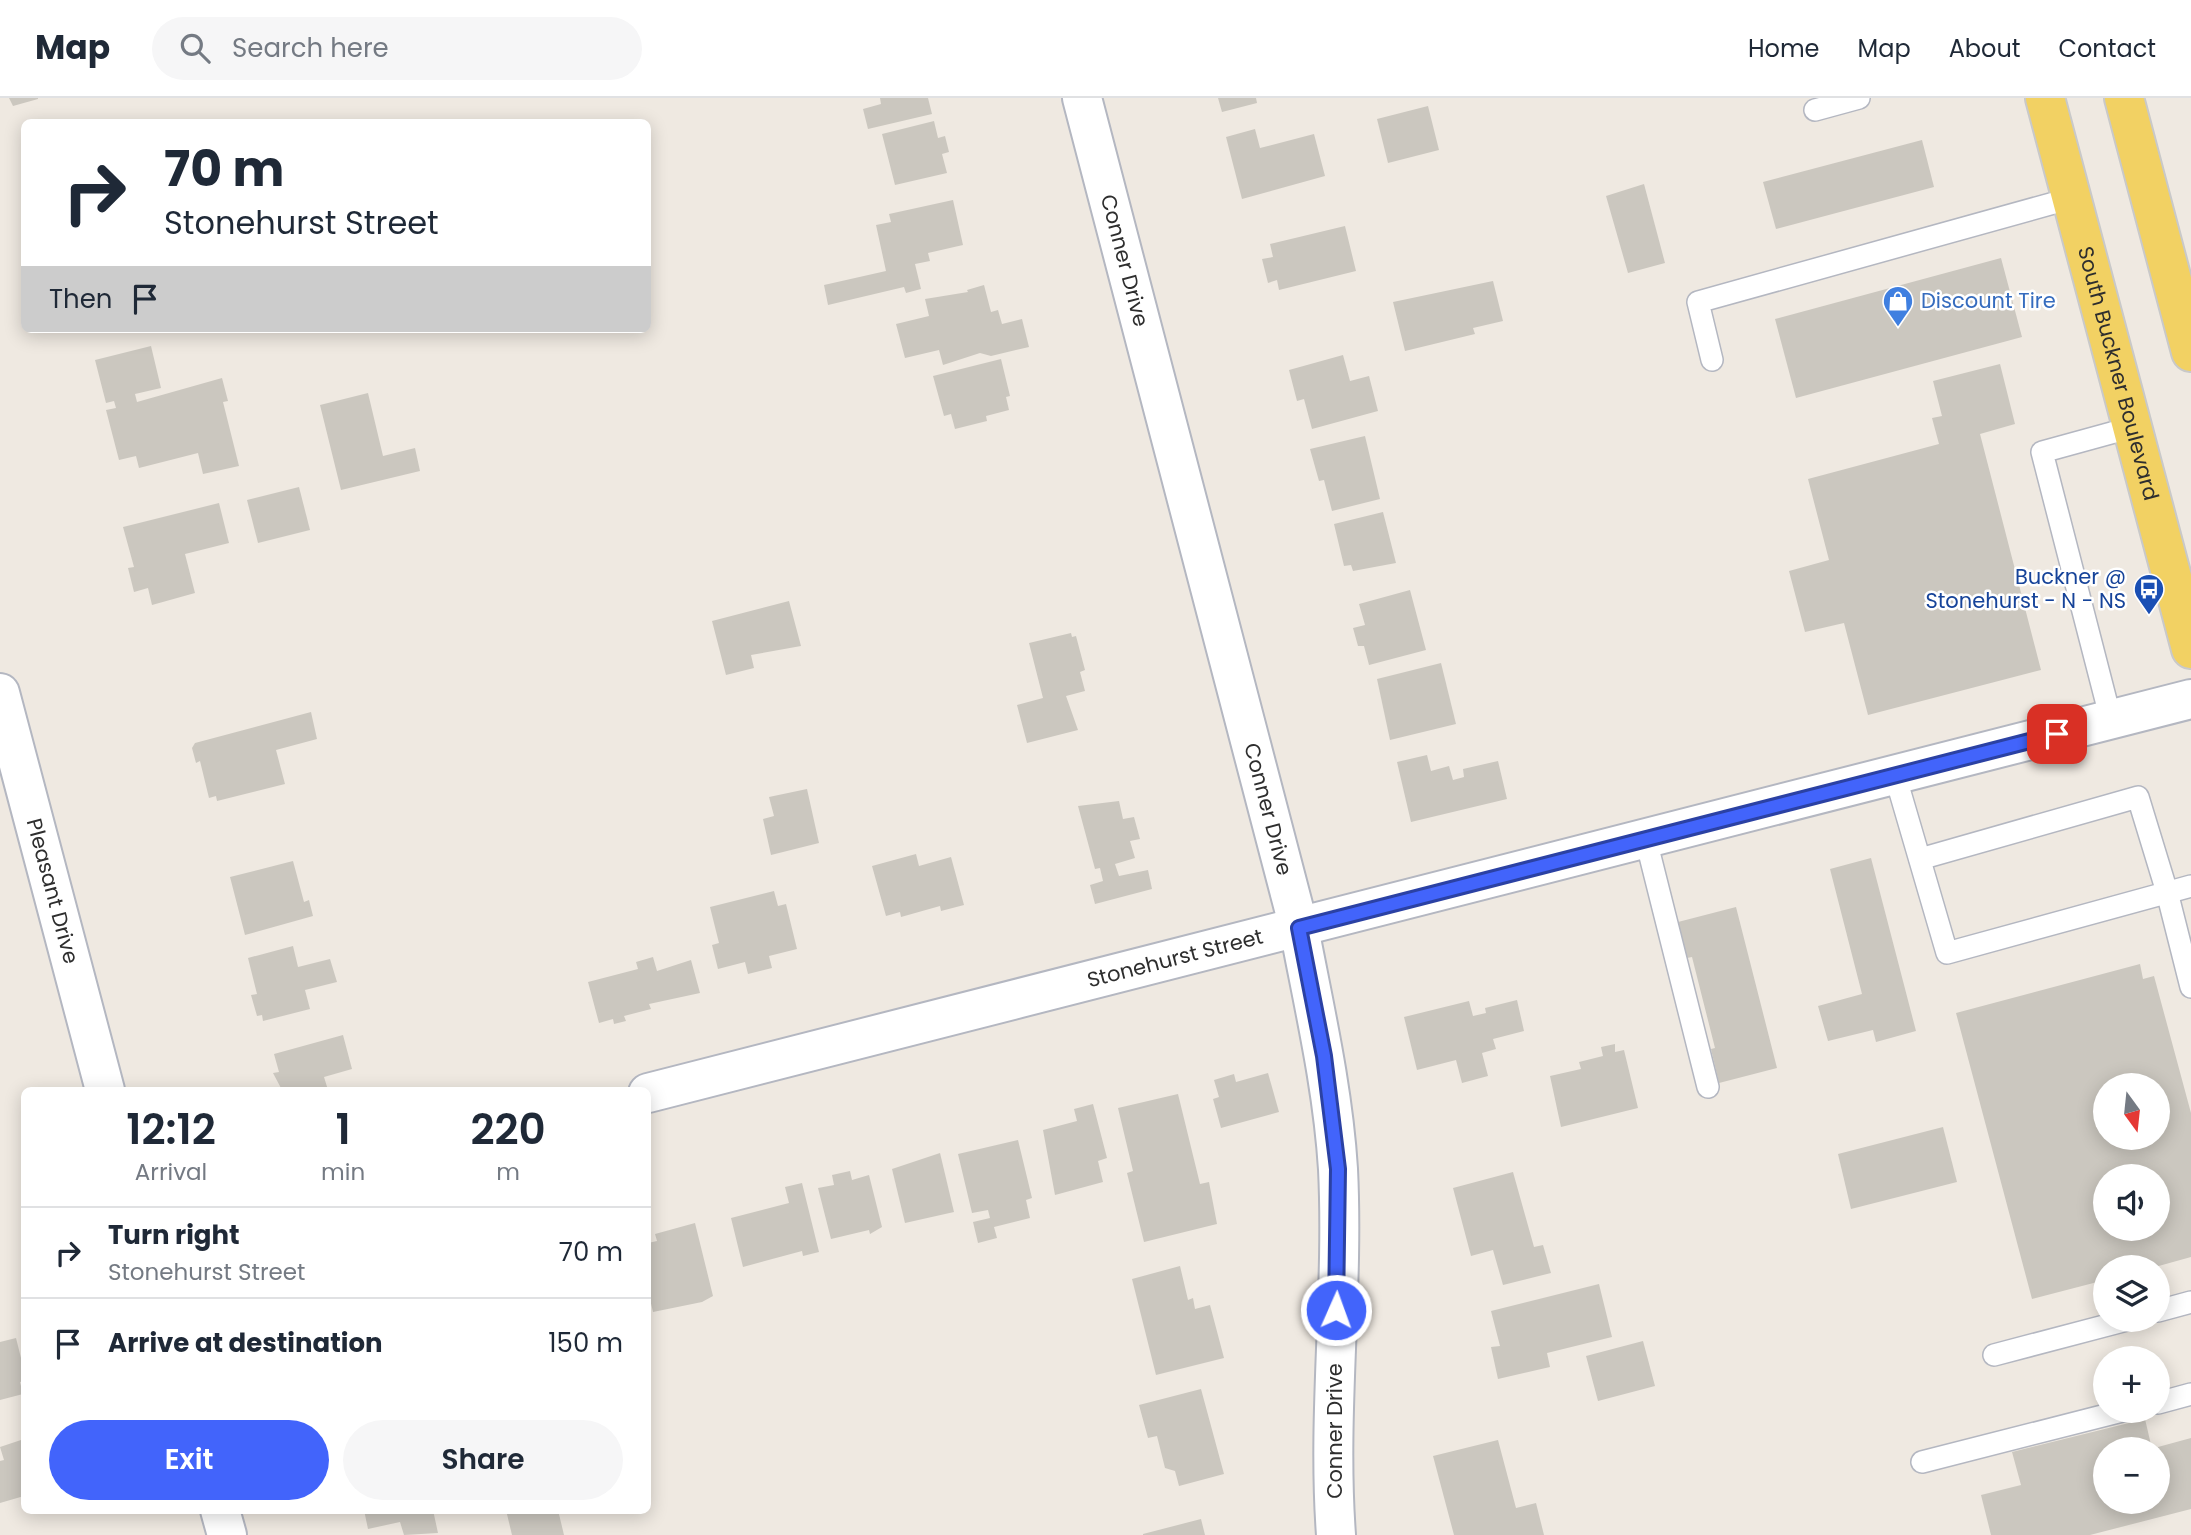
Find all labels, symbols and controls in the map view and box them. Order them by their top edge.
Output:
search box [152,17,642,80]
text: Map [35,24,110,71]
icon: search [176,29,214,67]
text: Search here [232,30,389,66]
text: Home [1748,32,1820,65]
text: Map [1858,32,1911,65]
text: About [1949,32,2020,65]
text: Contact [2058,32,2156,65]
text: 70 m [164,135,284,203]
icon: right [49,147,140,238]
street label: Conner Drive [1094,191,1156,330]
text: Stonehurst Street [164,200,439,245]
street label: South Buckner Boulevard [2071,243,2166,504]
icon: arrive [126,280,164,318]
text: Then [49,281,112,317]
shop icon: Discount Tire [1881,284,1915,328]
place label: Discount Tire [1921,286,2056,315]
place label: Buckner @ Stonehurst - N - NS [1925,562,2126,615]
bus stop icon: Buckner @ Stonehurst - N - NS [2132,572,2166,616]
pin [2027,704,2087,764]
icon: arrive [2038,715,2076,753]
street label: Conner Drive [1237,740,1300,878]
street label: Pleasant Drive [20,815,86,967]
street label: Stonehurst Street [1084,922,1266,994]
north arrow [2093,1073,2170,1150]
map controls [2093,1073,2170,1514]
text: 12:12 [126,1100,216,1159]
text: 1 [336,1100,351,1159]
text: 220 [470,1100,546,1159]
text: Arrival [135,1156,207,1188]
text: min [321,1156,365,1188]
text: m [496,1156,520,1188]
button: sound [2093,1164,2170,1241]
text: Turn right [108,1217,240,1253]
icon: right [49,1234,87,1272]
text: 70 m [559,1234,623,1270]
button: layers [2093,1255,2170,1332]
text: Stonehurst Street [108,1256,305,1288]
position arrow [1299,1273,1373,1347]
icon: arrive [49,1325,87,1363]
text: Arrive at destination [108,1325,383,1361]
text: 150 m [548,1325,623,1361]
button: + [2093,1346,2170,1423]
street label: Conner Drive [1320,1363,1349,1499]
button: Exit [49,1420,329,1500]
button: Share [343,1420,623,1500]
button: − [2093,1437,2170,1514]

